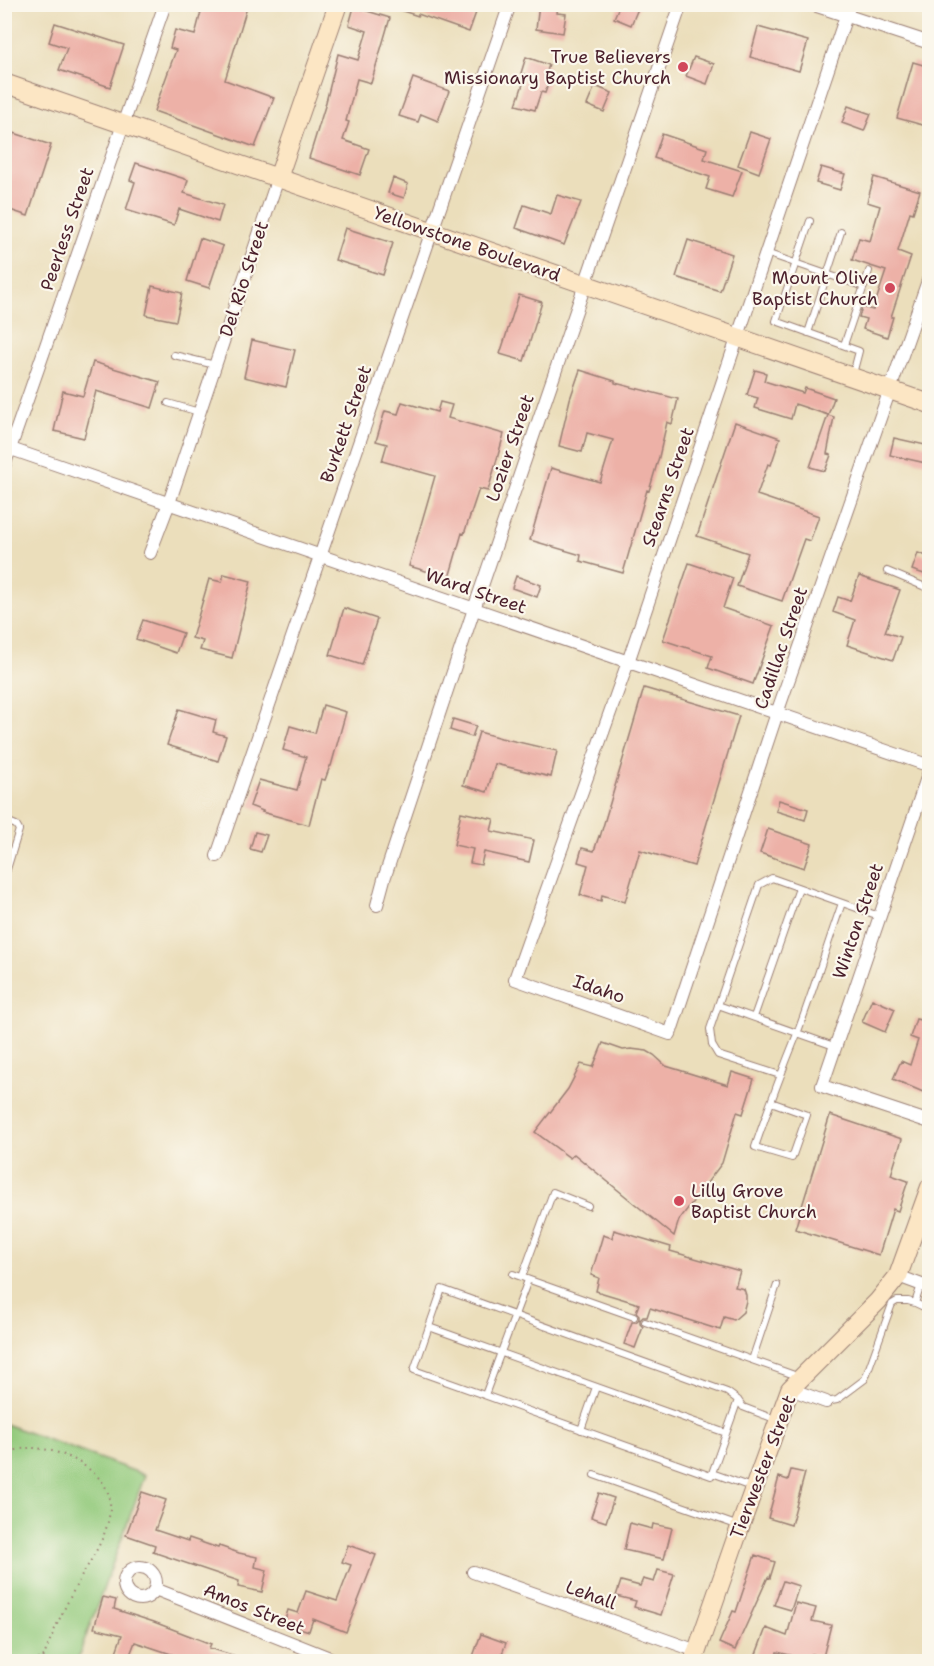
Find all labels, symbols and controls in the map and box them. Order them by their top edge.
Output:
place label: True Believers Missionary Baptist Church [444,45,671,90]
marker: True Believers Missionary Baptist Church [676,60,690,74]
street label: Peerless Street [35,164,99,294]
street label: Yellowstone Boulevard [370,201,564,287]
street label: Del Rio Street [214,218,274,340]
place label: Mount Olive Baptist Church [752,266,878,311]
marker: Mount Olive Baptist Church [883,281,897,295]
street label: Burkett Street [315,362,377,486]
street label: Lozier Street [480,391,540,505]
street label: Stearns Street [636,424,700,550]
street label: Ward Street [422,562,530,620]
street label: Cadillac Street [749,583,813,712]
street label: Winton Street [827,860,889,982]
street label: Idaho [570,969,628,1009]
place label: Lilly Grove Baptist Church [691,1179,817,1224]
marker: Lilly Grove Baptist Church [672,1194,686,1208]
street label: Tierwester Street [724,1391,802,1542]
street label: Lehall [562,1575,620,1615]
street label: Amos Street [200,1578,308,1640]

